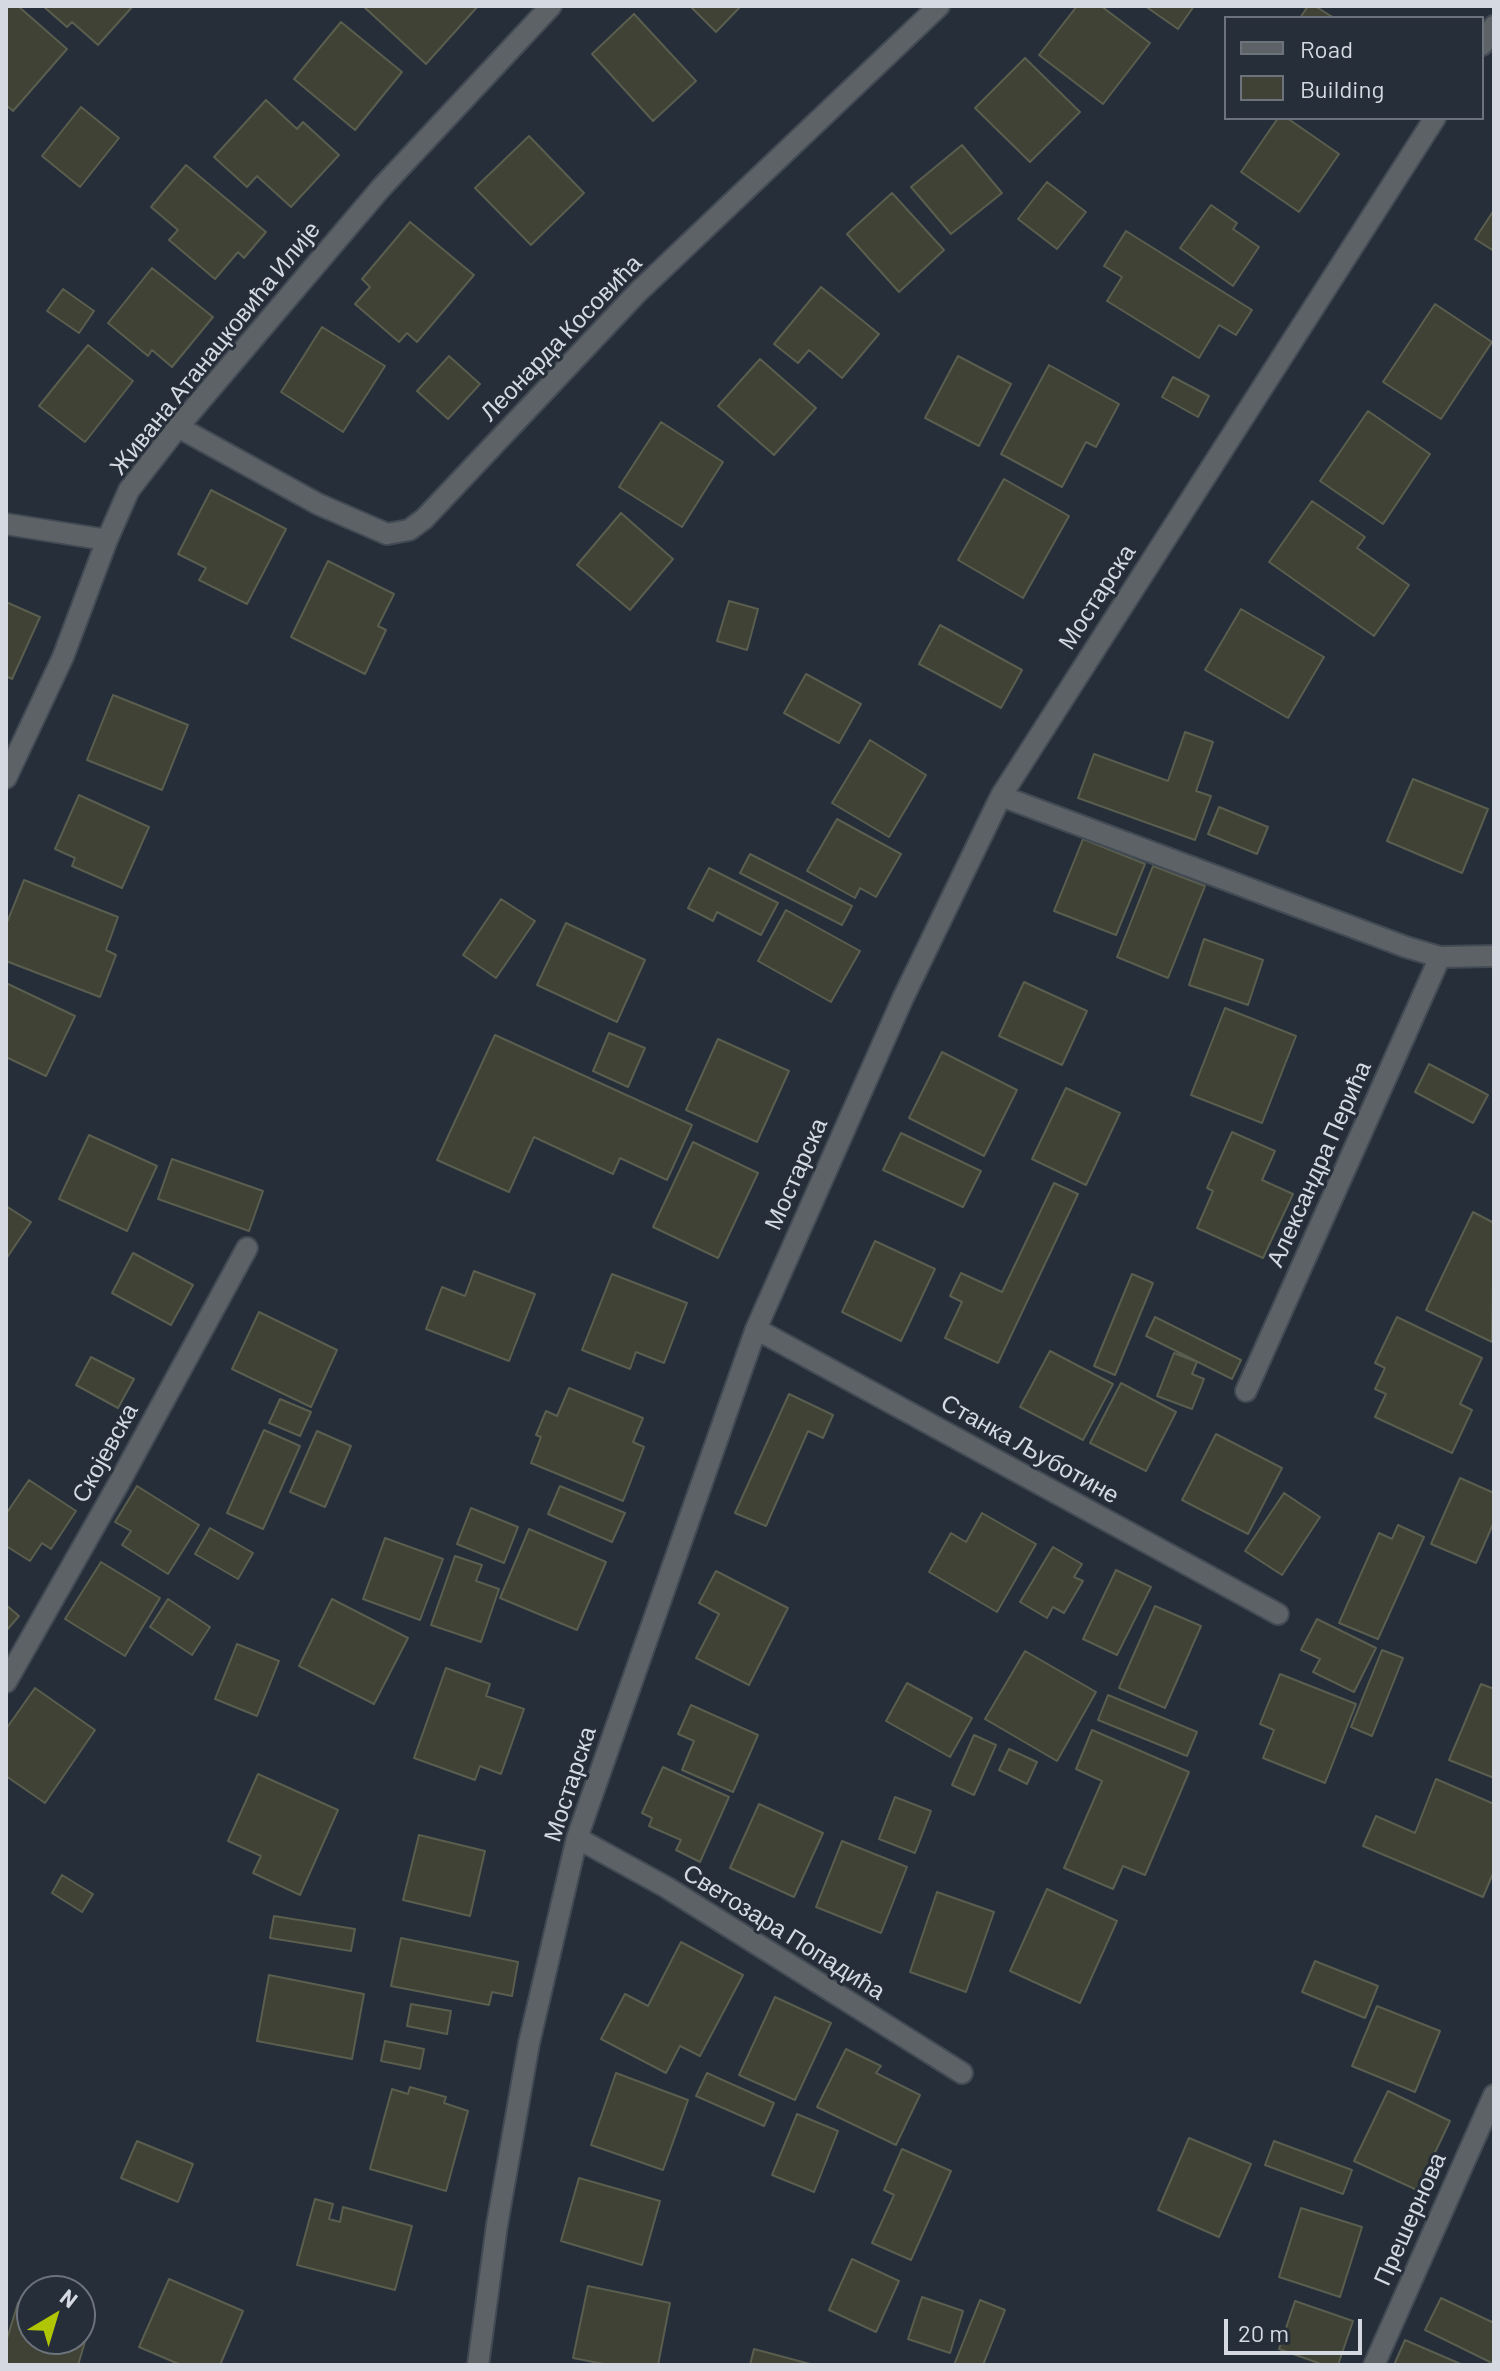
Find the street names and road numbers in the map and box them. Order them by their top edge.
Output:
street label: Живана Атанацковића Илије [104,215,326,481]
street label: Леонарда Косовића [474,249,648,427]
street label: Мостарска [1052,539,1142,655]
street label: Александра Перића [1261,1057,1377,1271]
street label: Мостарска [759,1114,833,1234]
street label: Станка Љуботине [936,1388,1124,1510]
street label: Скојевска [66,1398,144,1508]
street label: Мостарска [538,1723,602,1845]
street label: Светозара Попадића [678,1858,890,2006]
street label: Прешернова [1368,2148,1452,2290]

